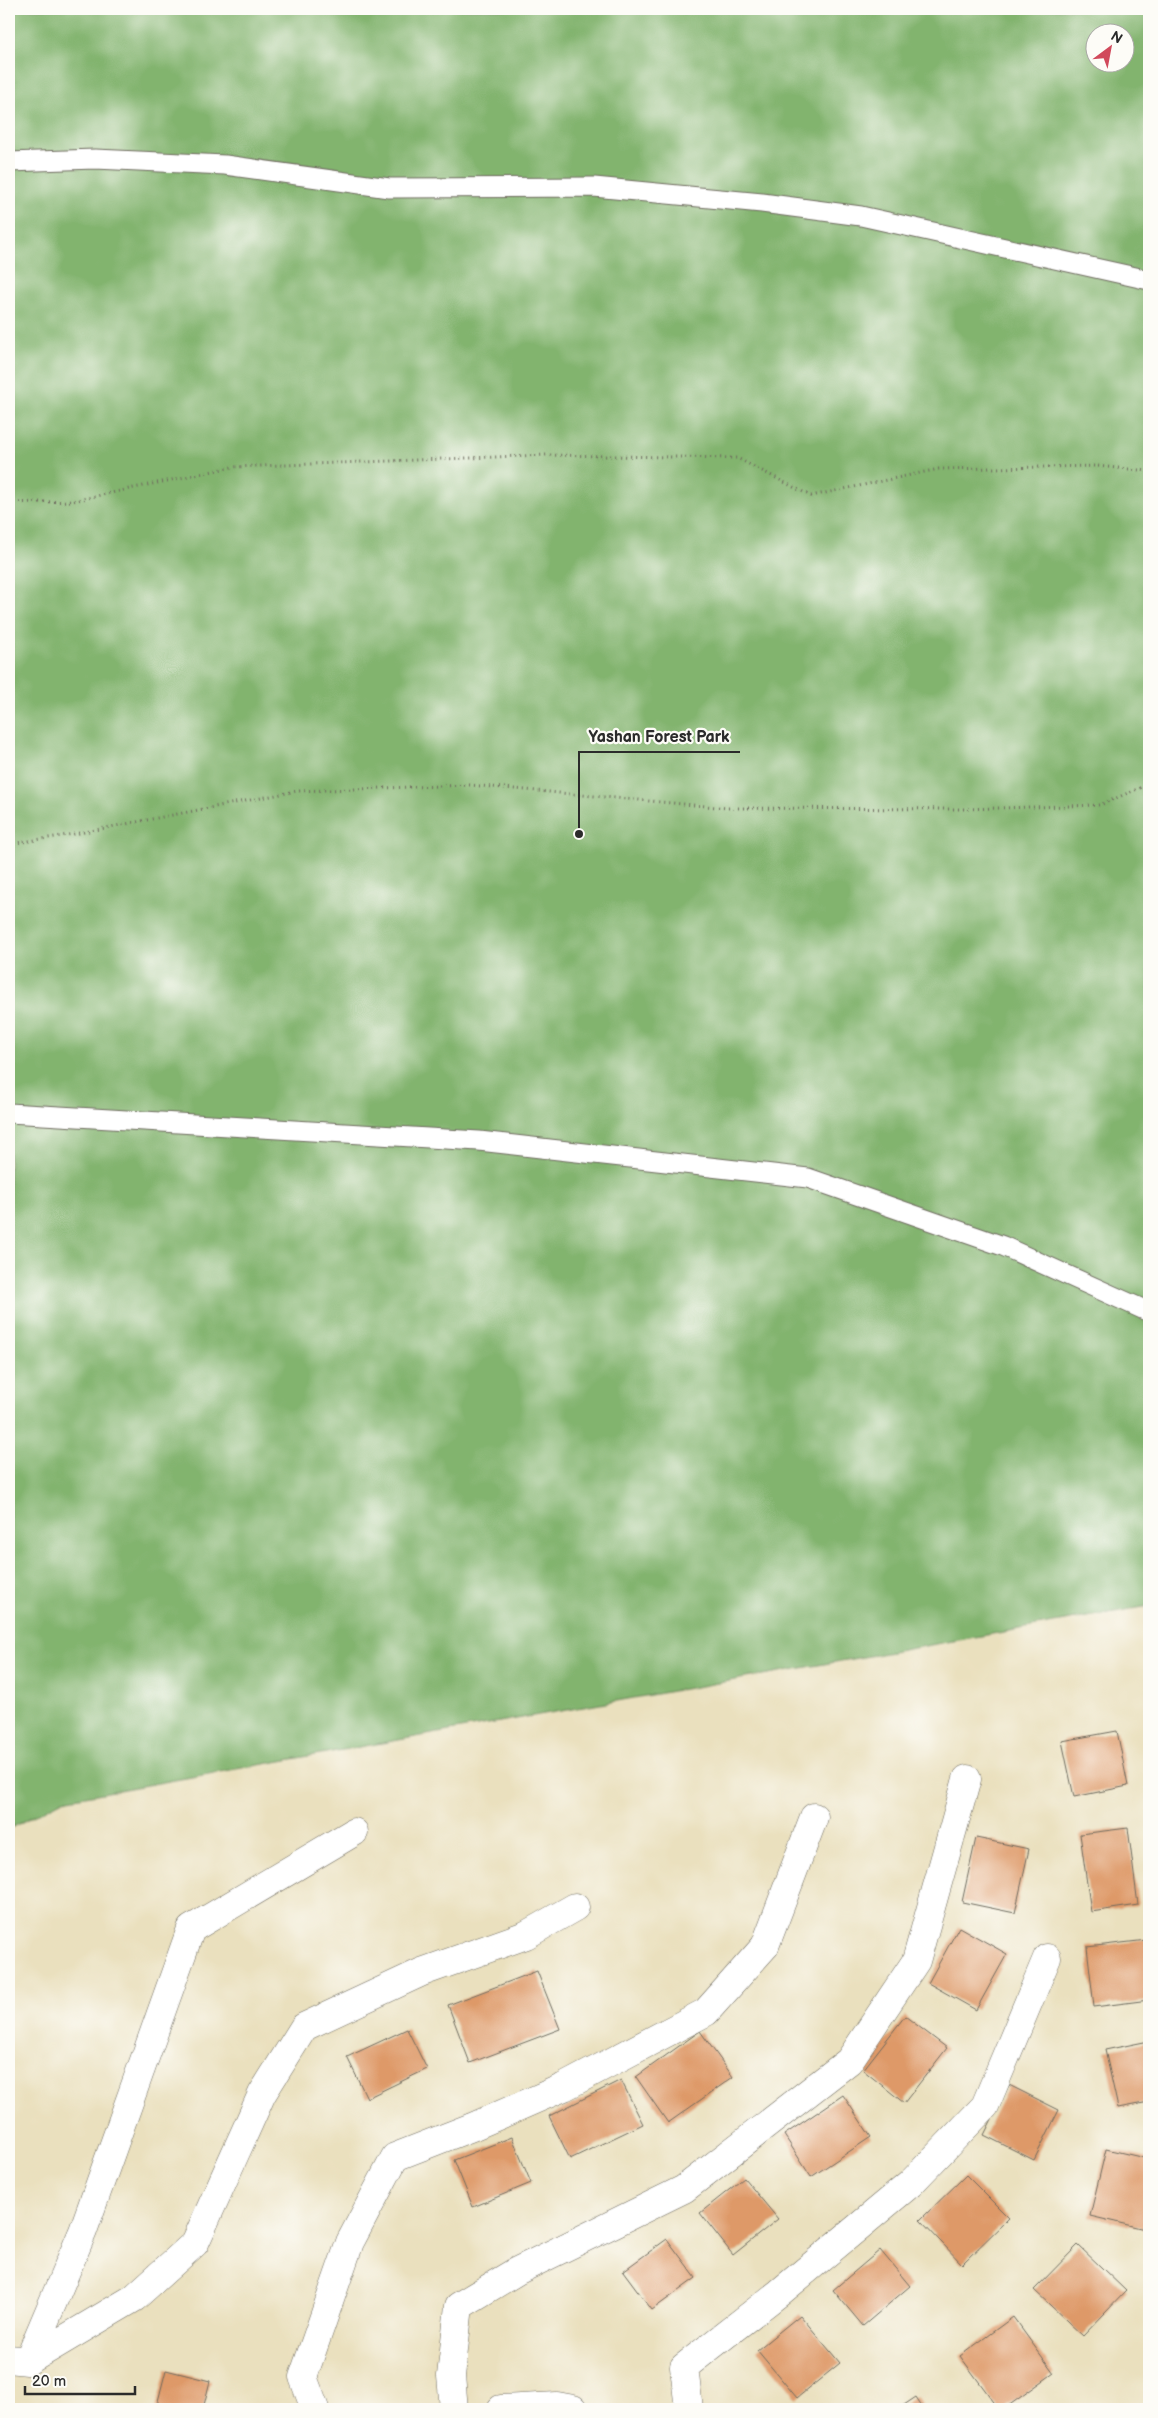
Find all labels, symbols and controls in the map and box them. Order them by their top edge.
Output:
north arrow [1086,22,1136,72]
text: N [1108,27,1126,47]
callout: Yashan Forest Park [579,721,740,752]
text: Yashan Forest Park [589,728,730,747]
scale bar [25,2363,135,2395]
text: 20 m [32,2372,66,2391]

